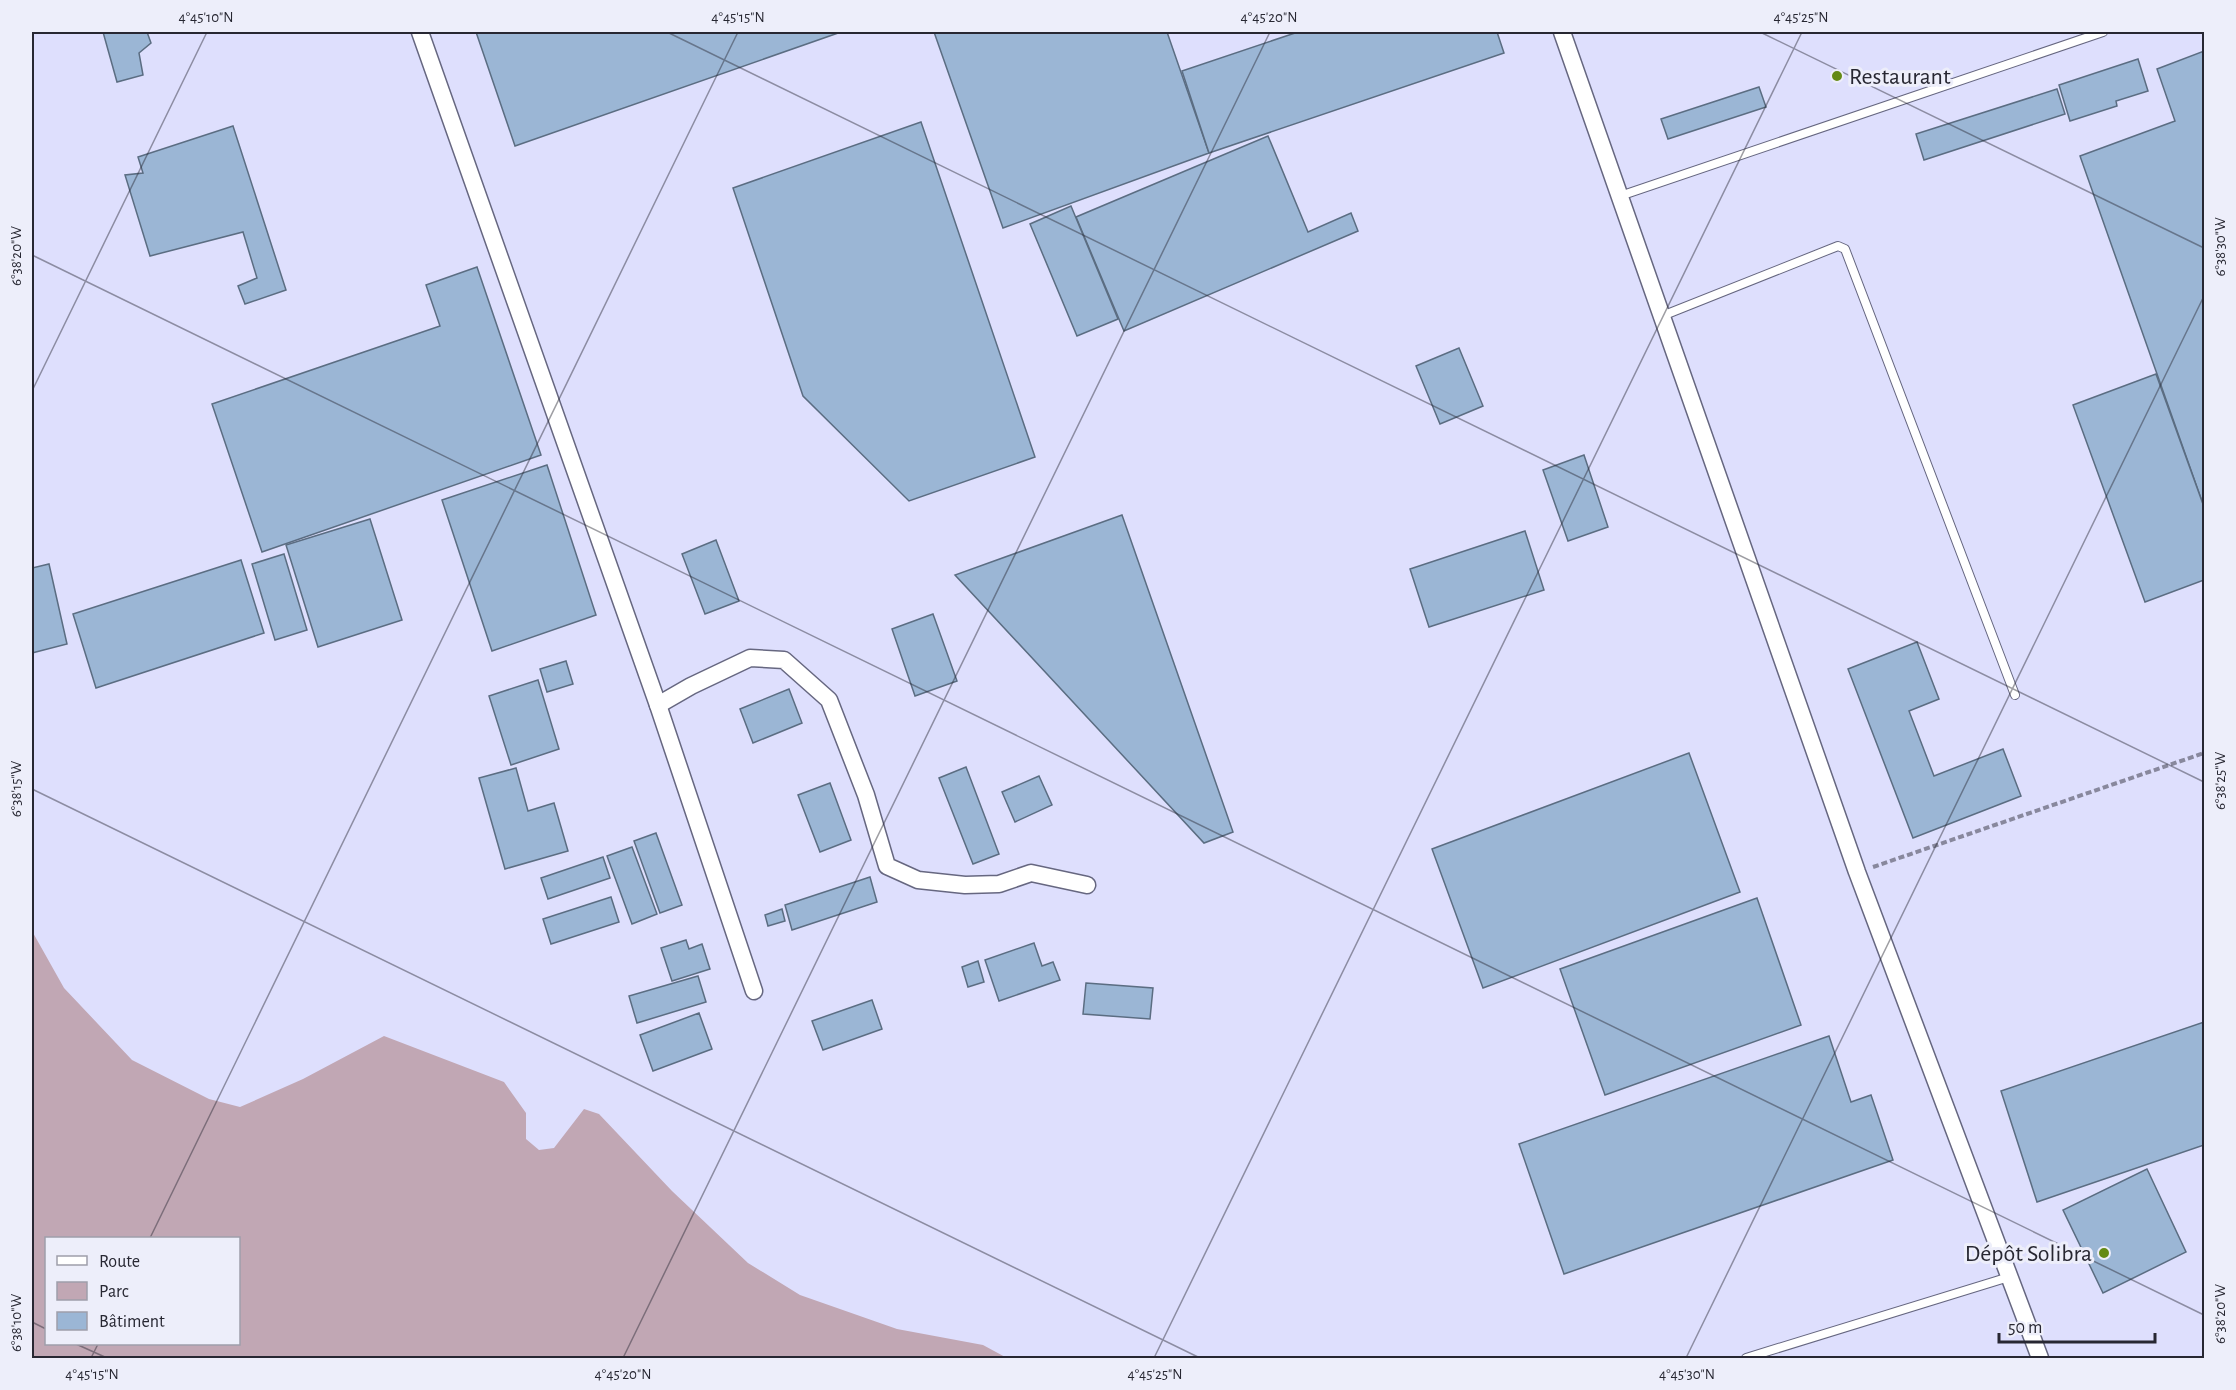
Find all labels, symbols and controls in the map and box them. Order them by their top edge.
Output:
text: 4°45'10"N [178,10,234,25]
text: 4°45'15"N [711,10,765,25]
text: 4°45'20"N [1241,10,1297,25]
text: 4°45'25"N [1773,10,1829,25]
place label: Restaurant [1849,65,1951,89]
marker: Restaurant [1830,69,1844,83]
text: 6°38'30"W [2213,217,2228,277]
text: 6°38'20"W [9,226,24,286]
text: 6°38'25"W [2213,751,2228,810]
text: 6°38'15"W [9,760,24,817]
legend [45,1237,240,1345]
place label: Dépôt Solibra [1965,1242,2092,1266]
marker: Dépôt Solibra [2097,1246,2111,1260]
text: Route [99,1253,140,1271]
text: Parc [99,1283,129,1301]
text: 6°38'20"W [2213,1284,2228,1344]
text: 6°38'10"W [9,1293,24,1352]
scale bar [1999,1306,2155,1344]
text: Bâtiment [99,1313,165,1331]
text: 50 m [2008,1319,2042,1337]
text: 4°45'15"N [65,1367,119,1382]
text: 4°45'20"N [595,1367,651,1382]
text: 4°45'25"N [1127,1367,1183,1382]
text: 4°45'30"N [1659,1367,1715,1382]

